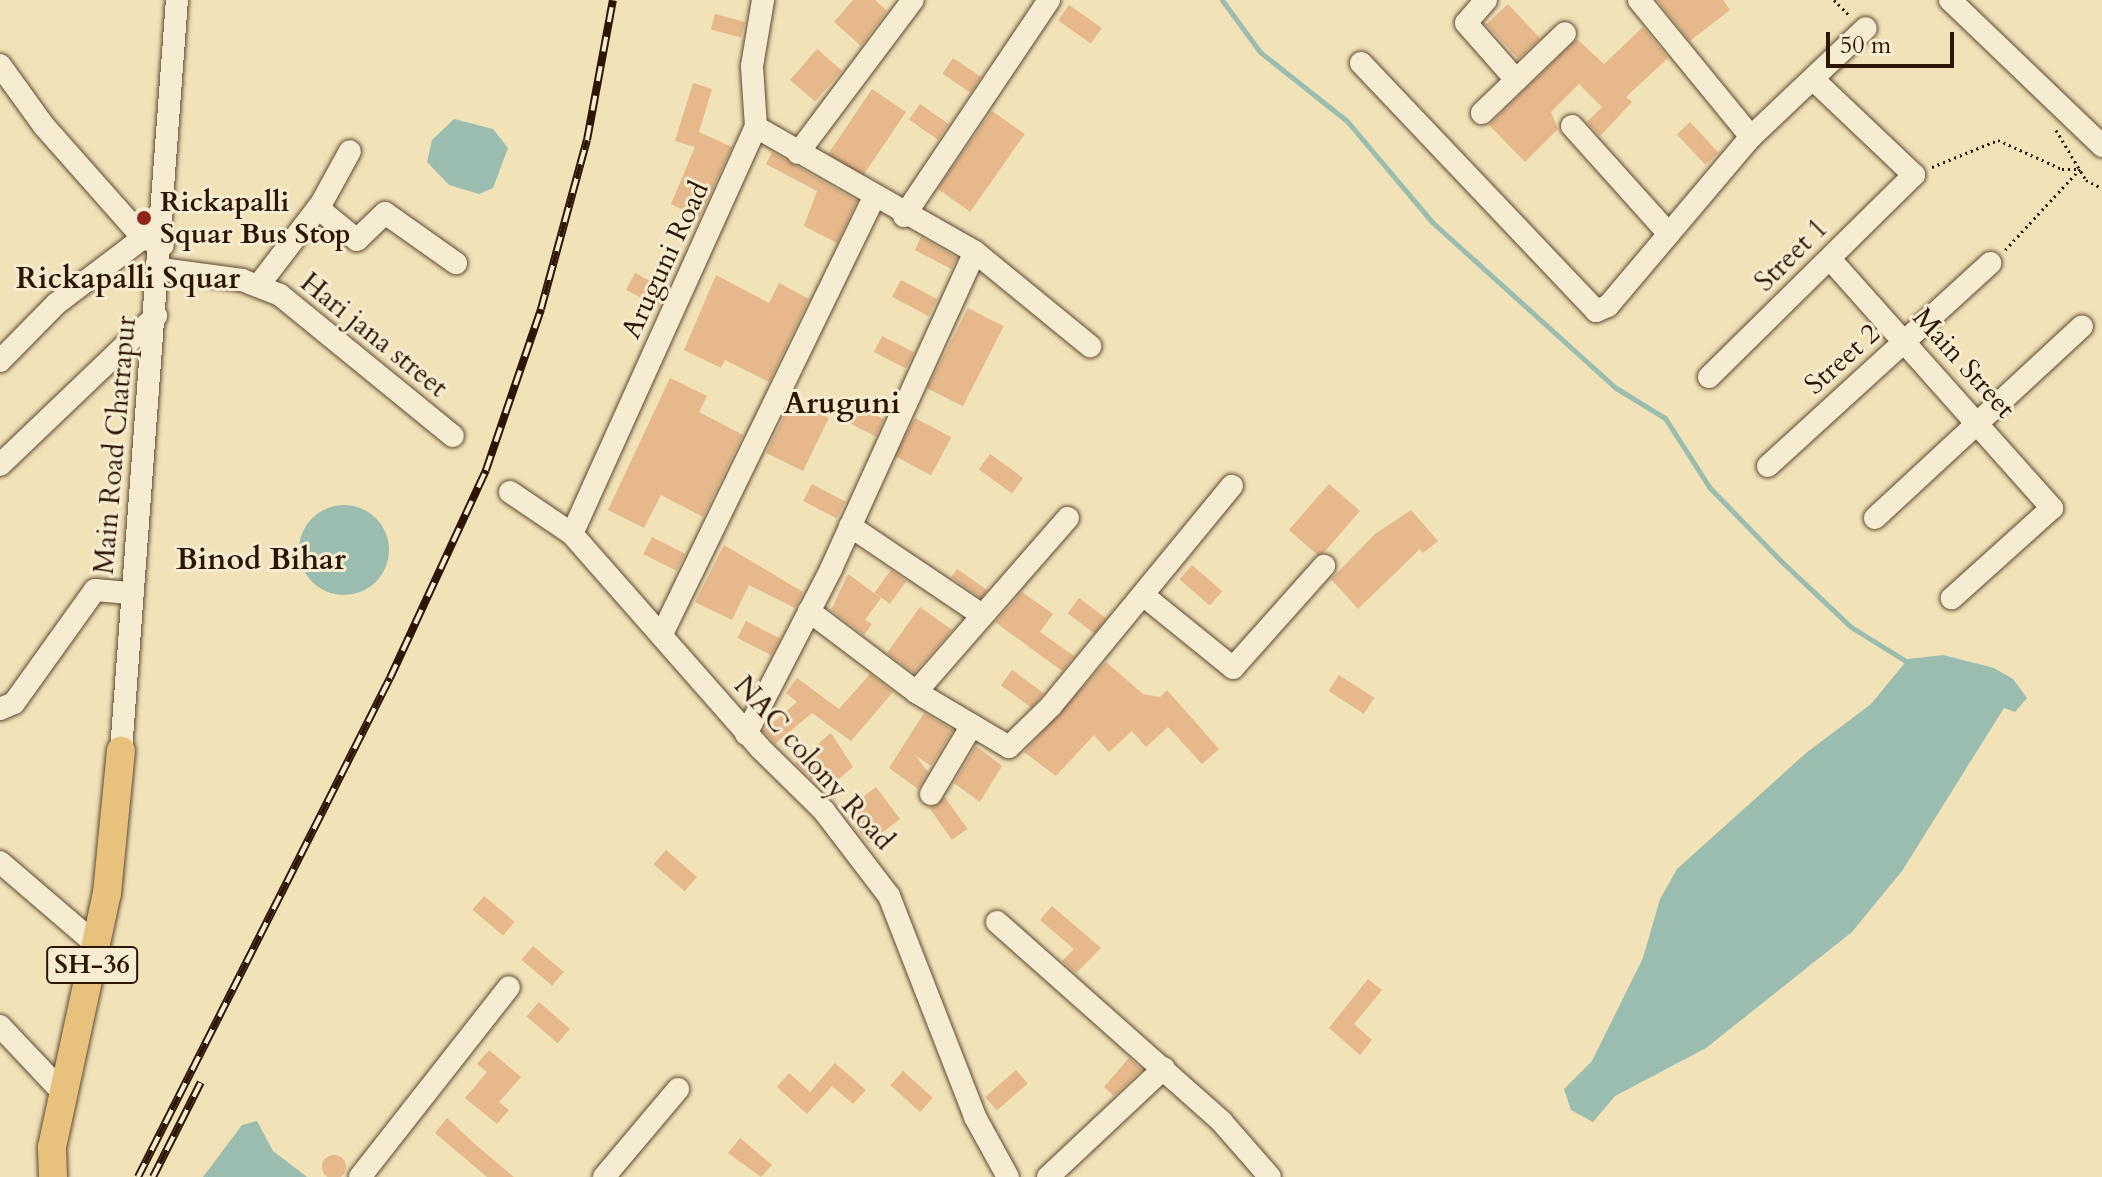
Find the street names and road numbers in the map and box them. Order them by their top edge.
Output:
street label: Aruguni Road [614,176,716,344]
street label: Street 1 [1748,212,1834,298]
street label: Hari jana street [294,266,454,404]
street label: Main Street [1906,301,2022,425]
street label: Main Road Chatrapur [87,314,143,576]
street label: Street 2 [1798,317,1886,401]
street label: NAC colony Road [727,669,901,857]
road number: SH-36 [46,943,138,987]

